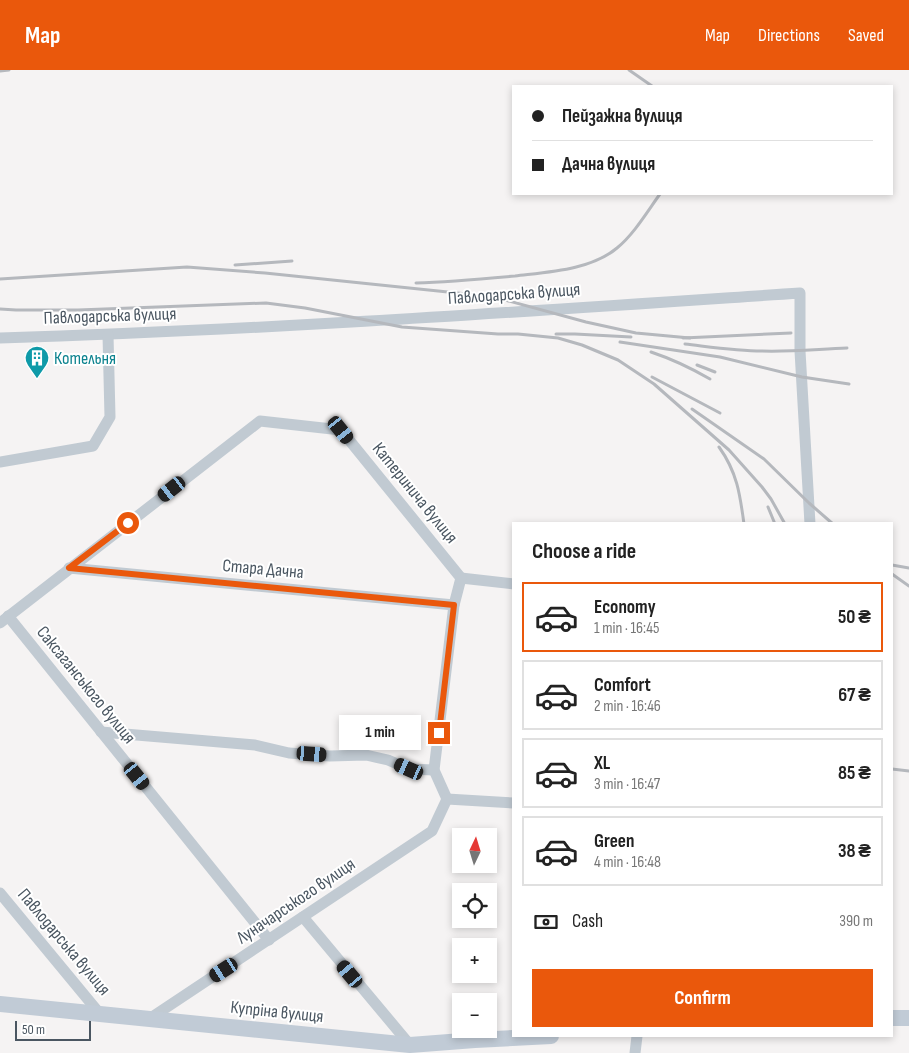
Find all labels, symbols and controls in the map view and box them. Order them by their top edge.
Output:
text: Map [25,21,60,50]
text: Map [705,25,730,46]
text: Directions [758,25,820,46]
text: Saved [848,25,884,46]
text: Пейзажна вулиця [562,105,682,128]
text: Дачна вулиця [562,153,655,176]
street label: Павлодарська вулиця [447,279,581,309]
street label: Павлодарська вулиця [43,303,177,329]
building icon: Котельня [24,345,50,379]
place label: Котельня [54,348,116,369]
car [325,414,356,446]
street label: Катеринича вулиця [368,438,462,548]
car [155,474,188,504]
route start [117,512,139,534]
text: Choose a ride [532,538,636,565]
street label: Стара Дачна [221,555,305,583]
icon: car [534,595,579,640]
text: Economy [594,596,656,619]
text: 50 ₴ [838,606,871,629]
text: 1 min · 16:45 [594,619,659,638]
street label: Саксаганського вулиця [32,622,140,748]
icon: car [534,673,579,718]
text: Comfort [594,674,651,697]
text: 67 ₴ [838,684,871,707]
text: 2 min · 16:46 [594,697,661,716]
callout: 1 min [339,716,422,750]
route end [428,722,450,744]
text: 1 min [365,723,395,742]
car [296,745,327,763]
icon: car [534,751,579,796]
text: XL [594,752,610,775]
car [392,756,425,782]
car [121,760,152,792]
text: 85 ₴ [838,762,871,785]
text: 3 min · 16:47 [594,775,660,794]
north arrow [452,828,498,872]
map controls [452,828,497,1038]
icon: car [534,829,579,874]
text: Green [594,830,634,853]
text: 38 ₴ [838,840,871,863]
text: 4 min · 16:48 [594,853,661,872]
street label: Луначарського вулиця [232,854,359,949]
button: locate [452,883,497,928]
street label: Павлодарська вулиця [13,884,115,1000]
icon: cash [532,908,560,936]
text: Cash [572,910,603,933]
text: 390 m [839,912,873,931]
button: + [452,938,497,983]
car [207,956,240,984]
car [334,958,365,990]
button: Confirm [532,969,873,1027]
button: − [452,993,497,1038]
street label: Купріна вулиця [229,997,325,1027]
scale bar [15,1018,91,1041]
text: 50 m [22,1021,45,1038]

